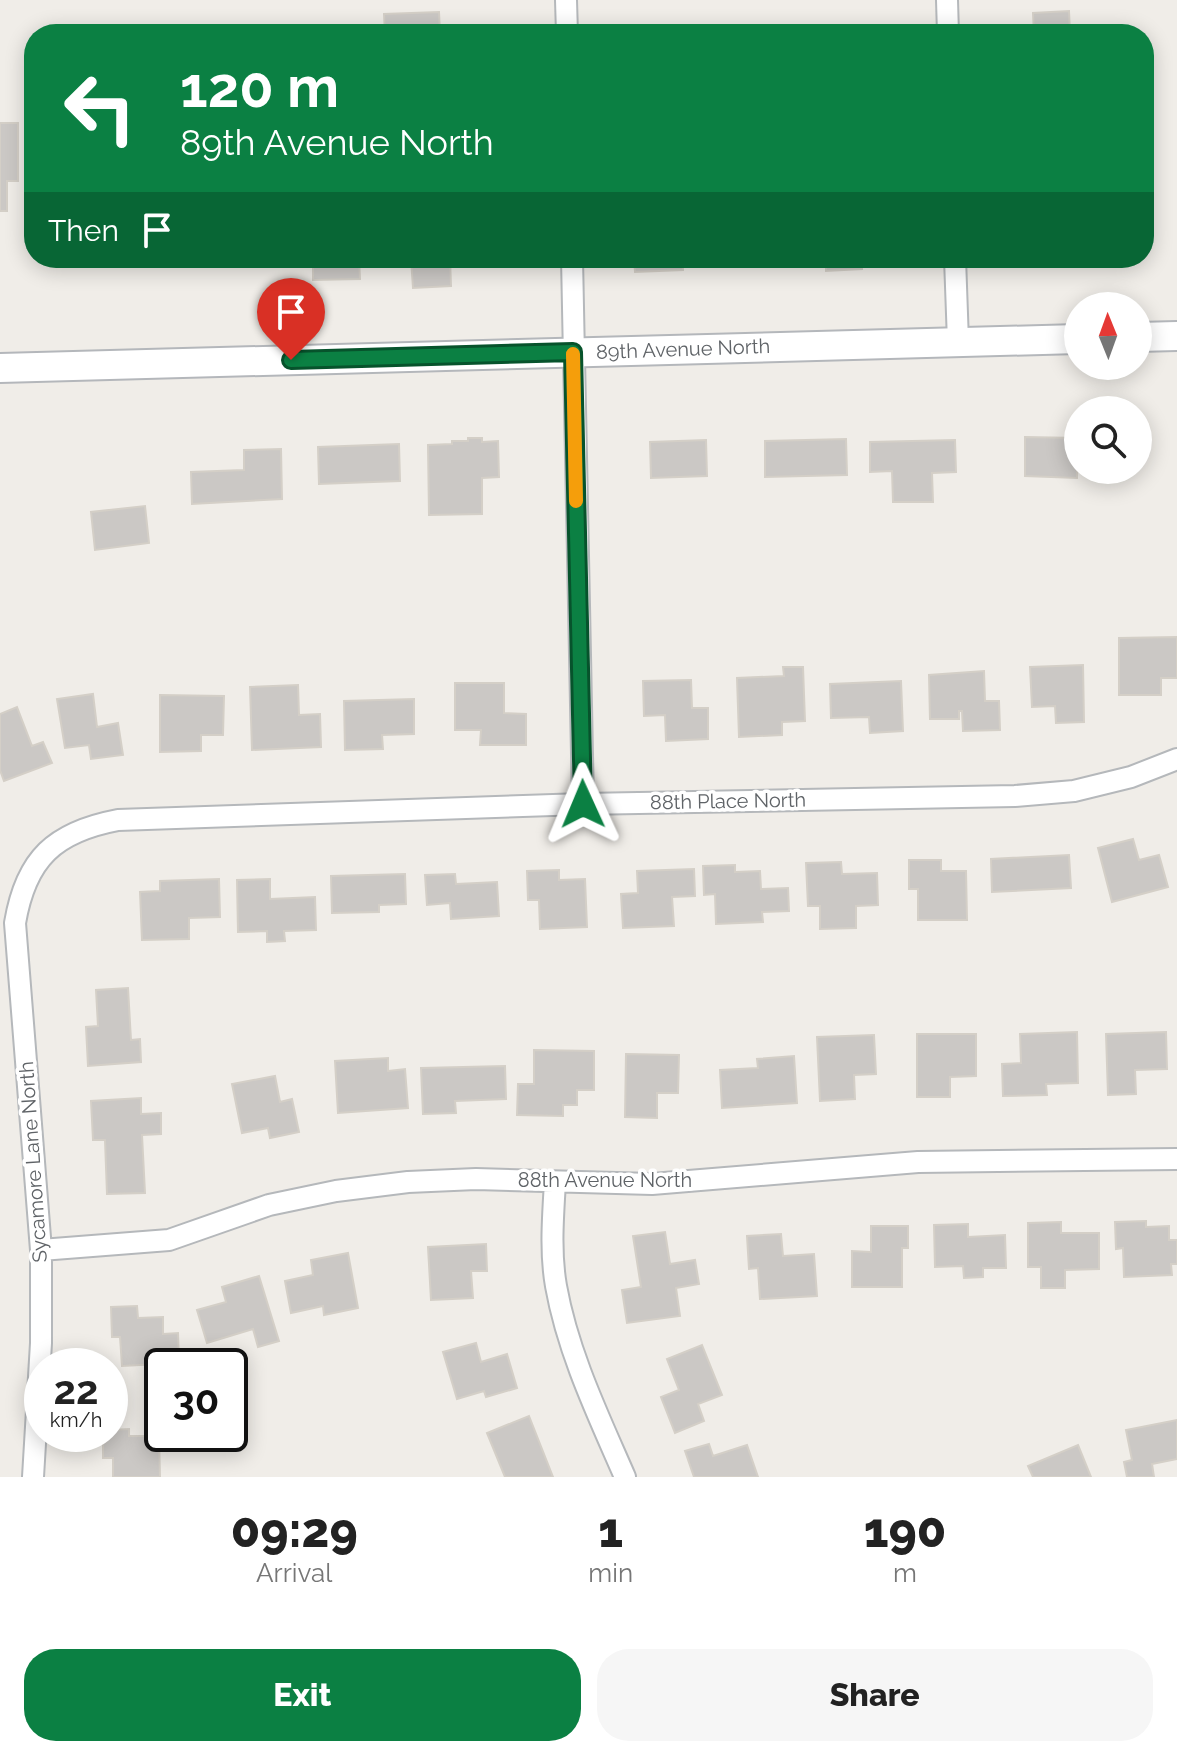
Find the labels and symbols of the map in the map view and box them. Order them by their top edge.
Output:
pin [257,278,325,360]
north arrow [1064,292,1152,380]
street label: 89th Avenue North [596,334,770,364]
position arrow [541,762,625,846]
street label: 88th Place North [650,788,806,814]
street label: Sycamore Lane North [14,1061,52,1263]
street label: 88th Avenue North [518,1168,692,1192]
speed limit sign: 30 [144,1348,248,1452]

